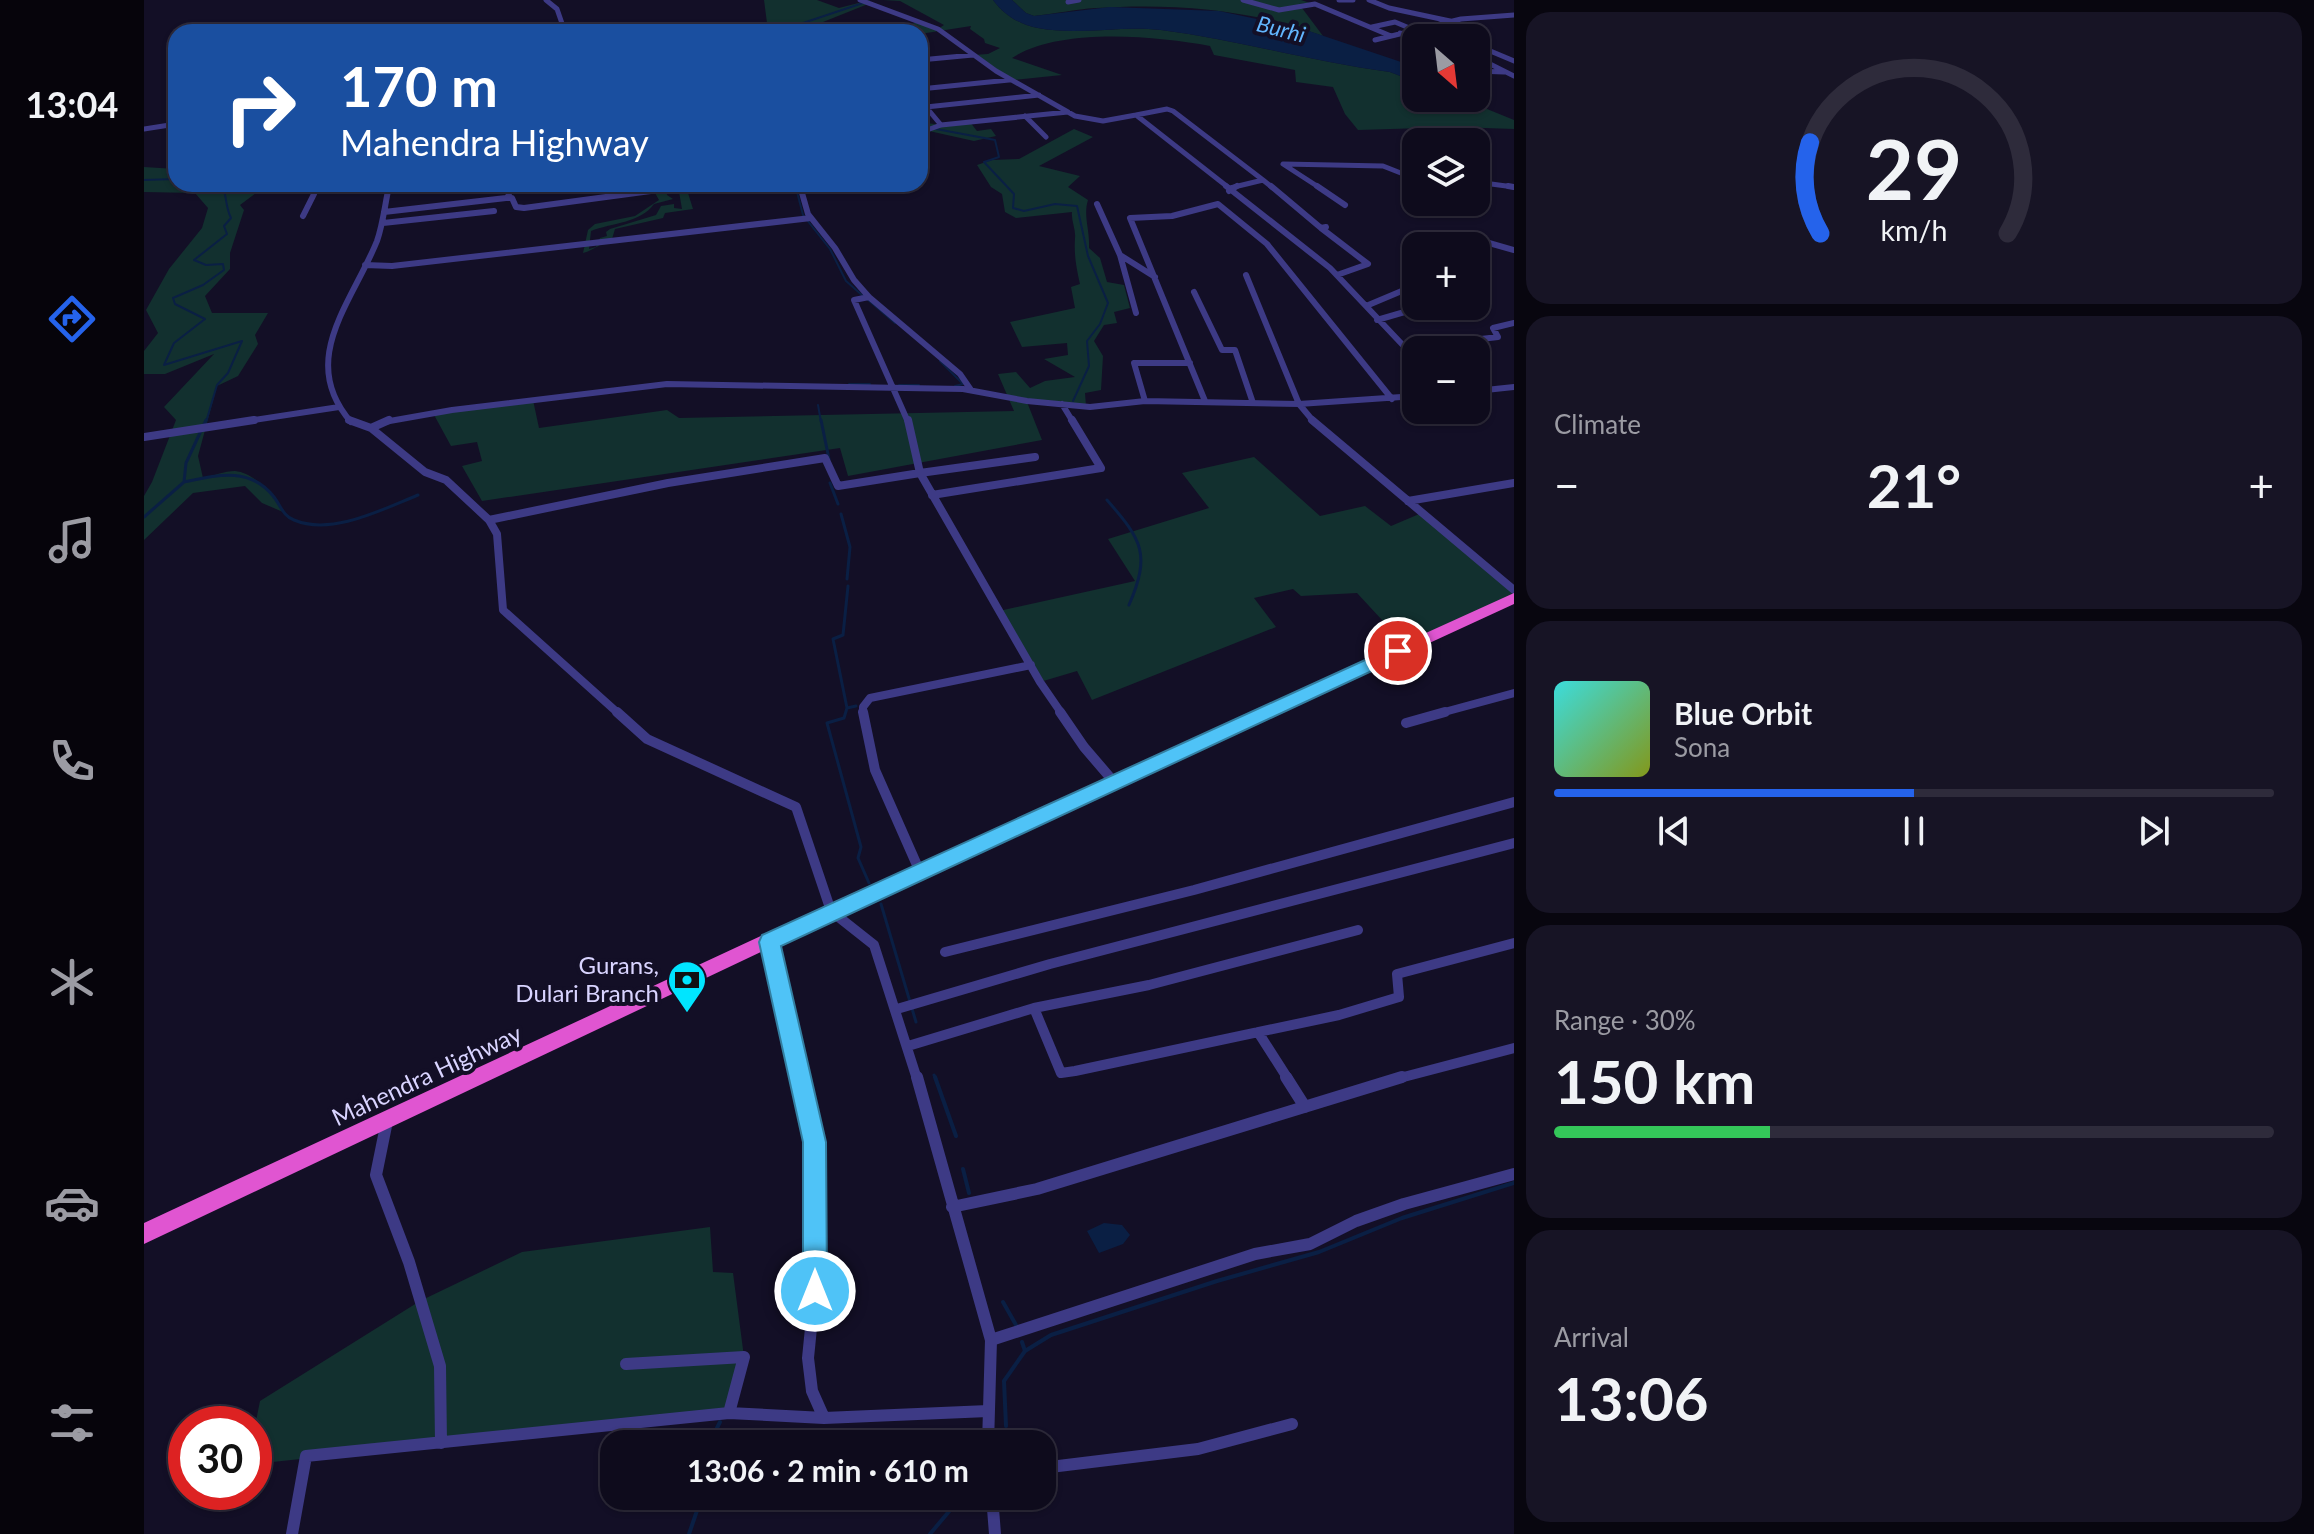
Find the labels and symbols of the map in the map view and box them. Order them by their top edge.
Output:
water label: Burhi [1254,9,1308,48]
north arrow [1402,24,1490,112]
pin [1364,617,1432,685]
place label: Gurans, Dulari Branch [515,950,659,1007]
bank icon: Gurans, Dulari Branch [666,959,708,1014]
street label: Mahendra Highway [327,1018,526,1131]
position arrow [773,1249,857,1333]
speed limit sign: 30 [168,1406,272,1510]

